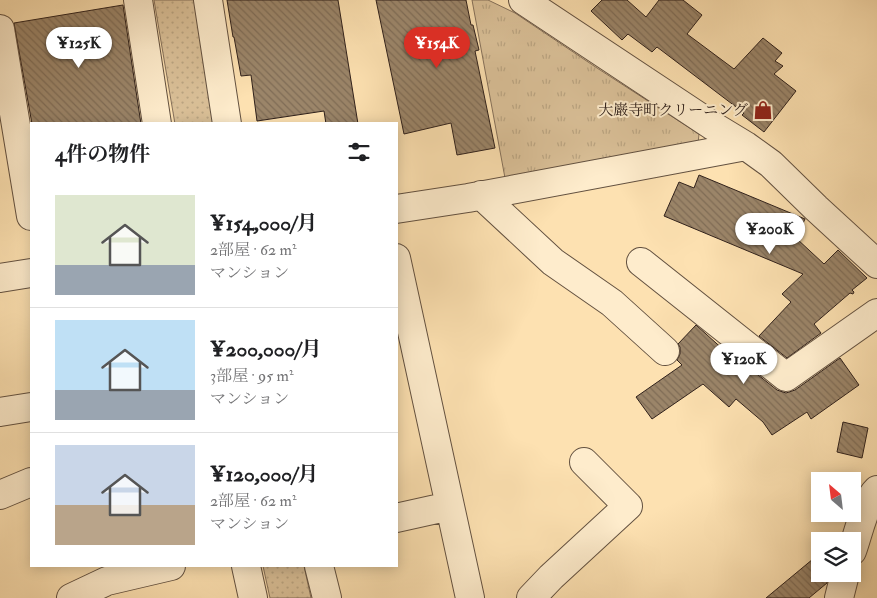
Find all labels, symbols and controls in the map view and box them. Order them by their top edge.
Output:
pin: ¥125K [44,27,114,69]
pin: ¥154K [402,27,472,69]
text: ¥125K [57,33,101,53]
text: ¥154K [415,33,459,53]
shop icon: 大巌寺町クリーニング [752,99,774,121]
place label: 大巌寺町クリーニング [598,101,748,120]
icon: filters [345,138,373,166]
text: 4件の物件 [55,141,150,168]
text: ¥154,000/月 [210,210,317,237]
pin: ¥200K [735,212,805,255]
icon: home [95,215,155,275]
text: ¥200K [746,219,794,239]
text: 2部屋 · 62 m² [210,240,296,260]
text: マンション [210,263,289,283]
text: ¥200,000/月 [210,336,322,363]
icon: home [95,340,155,400]
pin: ¥120K [709,342,779,385]
text: ¥120K [721,349,767,369]
text: 3部屋 · 95 m² [210,366,294,386]
text: マンション [210,389,289,409]
text: ¥120,000/月 [210,461,318,488]
icon: home [95,465,155,525]
north arrow [811,472,861,522]
map controls [811,472,861,582]
text: 2部屋 · 62 m² [210,491,296,511]
text: マンション [210,514,289,534]
button: layers [811,532,861,582]

